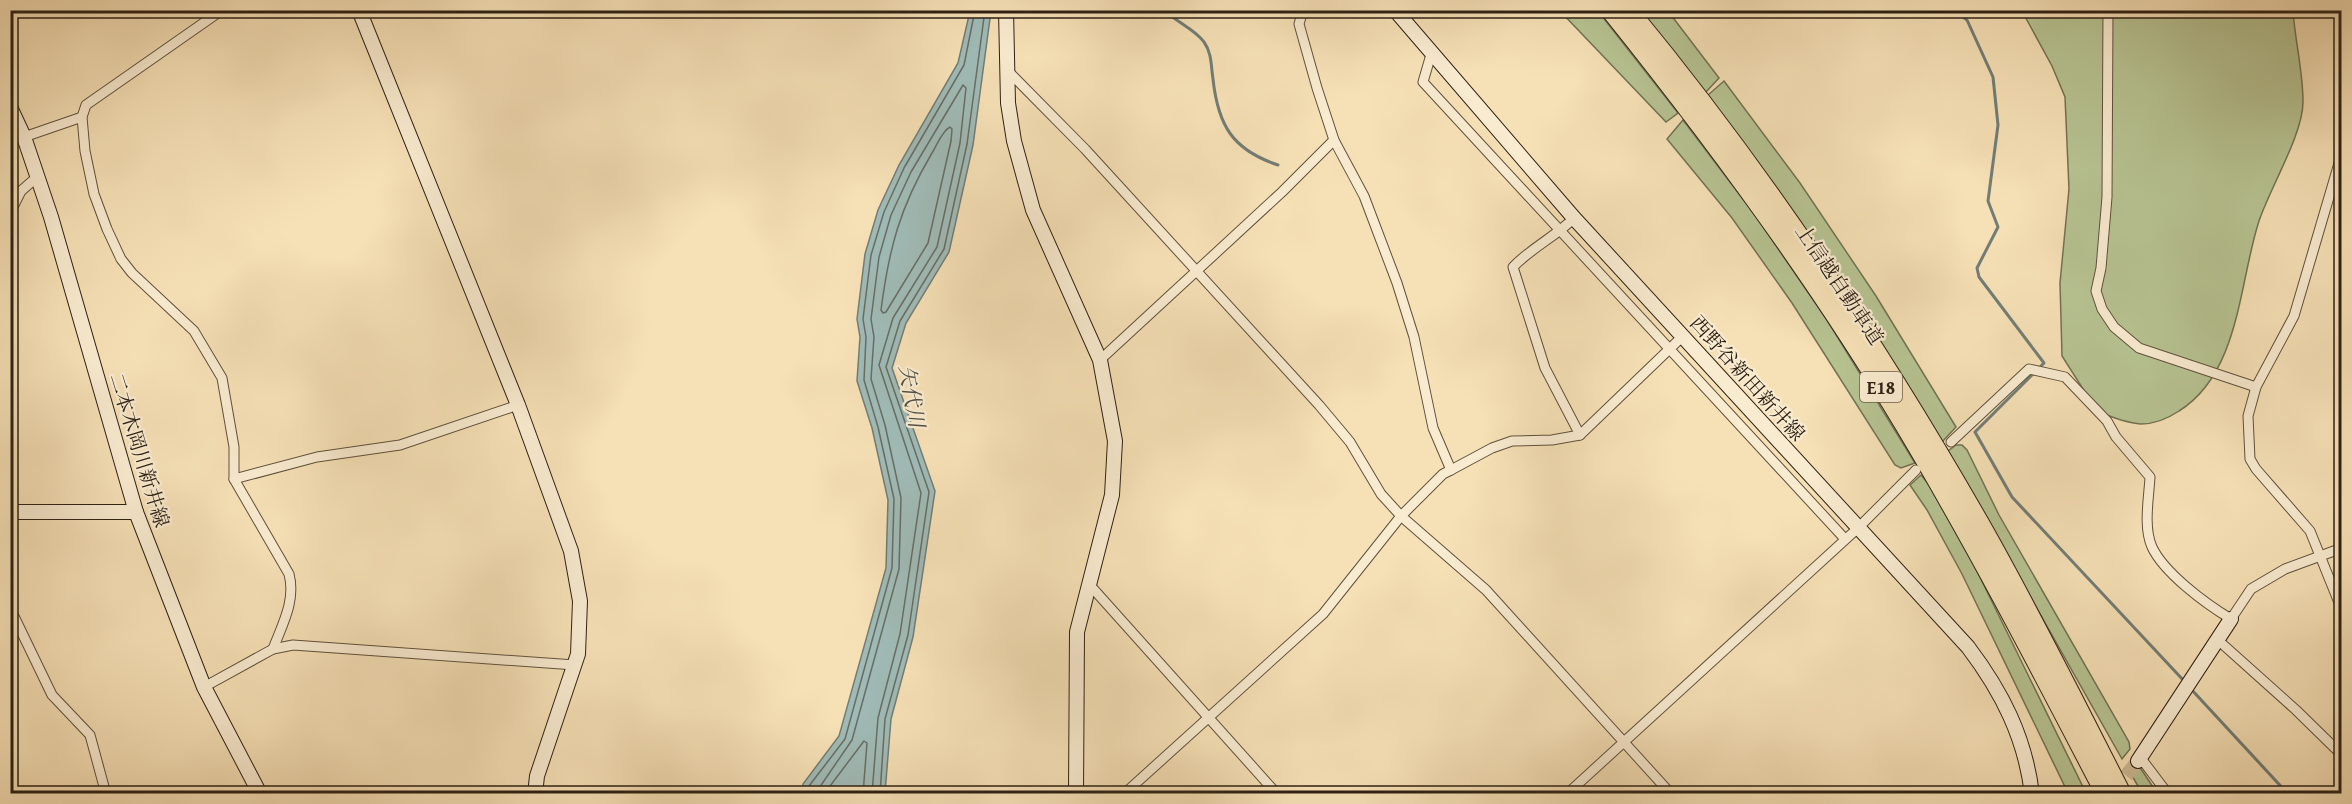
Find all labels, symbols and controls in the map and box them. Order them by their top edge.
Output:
street label: 上信越自動車道 [1789,218,1891,350]
street label: 西野谷新田新井線 [1684,309,1812,447]
water label: 矢代川 [891,362,933,432]
street label: 二本木岡川新井線 [103,369,177,531]
road number: E18 [1860,372,1902,402]

